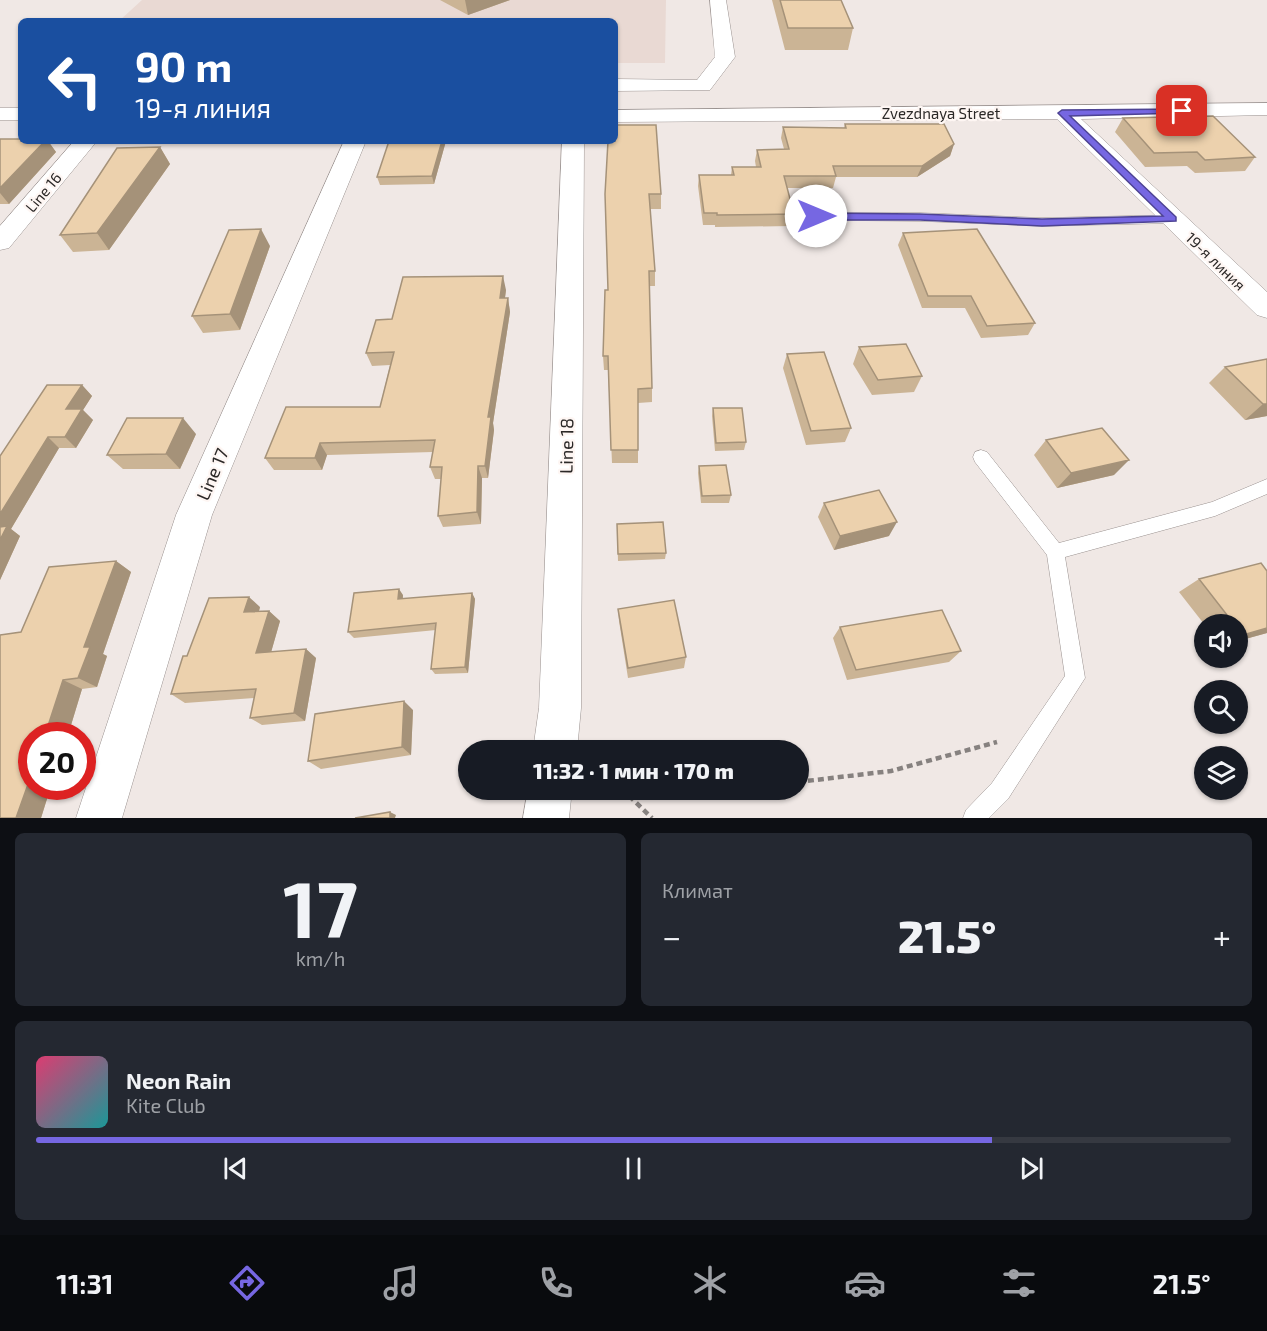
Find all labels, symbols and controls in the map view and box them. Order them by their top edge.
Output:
text: 90 m [135,40,232,90]
icon: left [36,42,114,120]
pin [1156,85,1207,136]
text: 19-я линия [135,91,271,123]
icon: arrive [1165,94,1198,127]
street label: Zvezdnaya Street [882,104,1001,122]
street label: Line 16 [21,169,65,215]
position arrow [784,184,848,248]
street label: 19-я линия [1183,228,1249,294]
street label: Line 18 [555,418,577,474]
street label: Line 17 [191,445,233,503]
map controls [1194,614,1248,800]
button: sound [1194,614,1248,668]
button: search [1194,680,1248,734]
speed limit sign: 20 [18,722,96,800]
button: layers [1194,746,1248,800]
text: 11:32 · 1 мин · 170 m [533,757,734,783]
text: 17 [283,860,358,954]
text: Климат [662,878,733,902]
text: 21.5° [898,908,996,962]
text: − [662,916,681,956]
text: + [1213,916,1231,956]
text: km/h [296,946,345,970]
text: Neon Rain [126,1067,231,1093]
text: Kite Club [126,1093,206,1117]
icon: previous [219,1152,252,1185]
icon: pause [617,1152,650,1185]
icon: next [1015,1152,1048,1185]
icon: directions [226,1262,268,1304]
icon: music [380,1262,422,1304]
icon: phone [535,1262,577,1304]
icon: climate [689,1262,731,1304]
icon: car [844,1262,886,1304]
icon: filters [998,1262,1040,1304]
text: 11:31 [56,1267,113,1299]
text: 21.5° [1153,1267,1211,1299]

